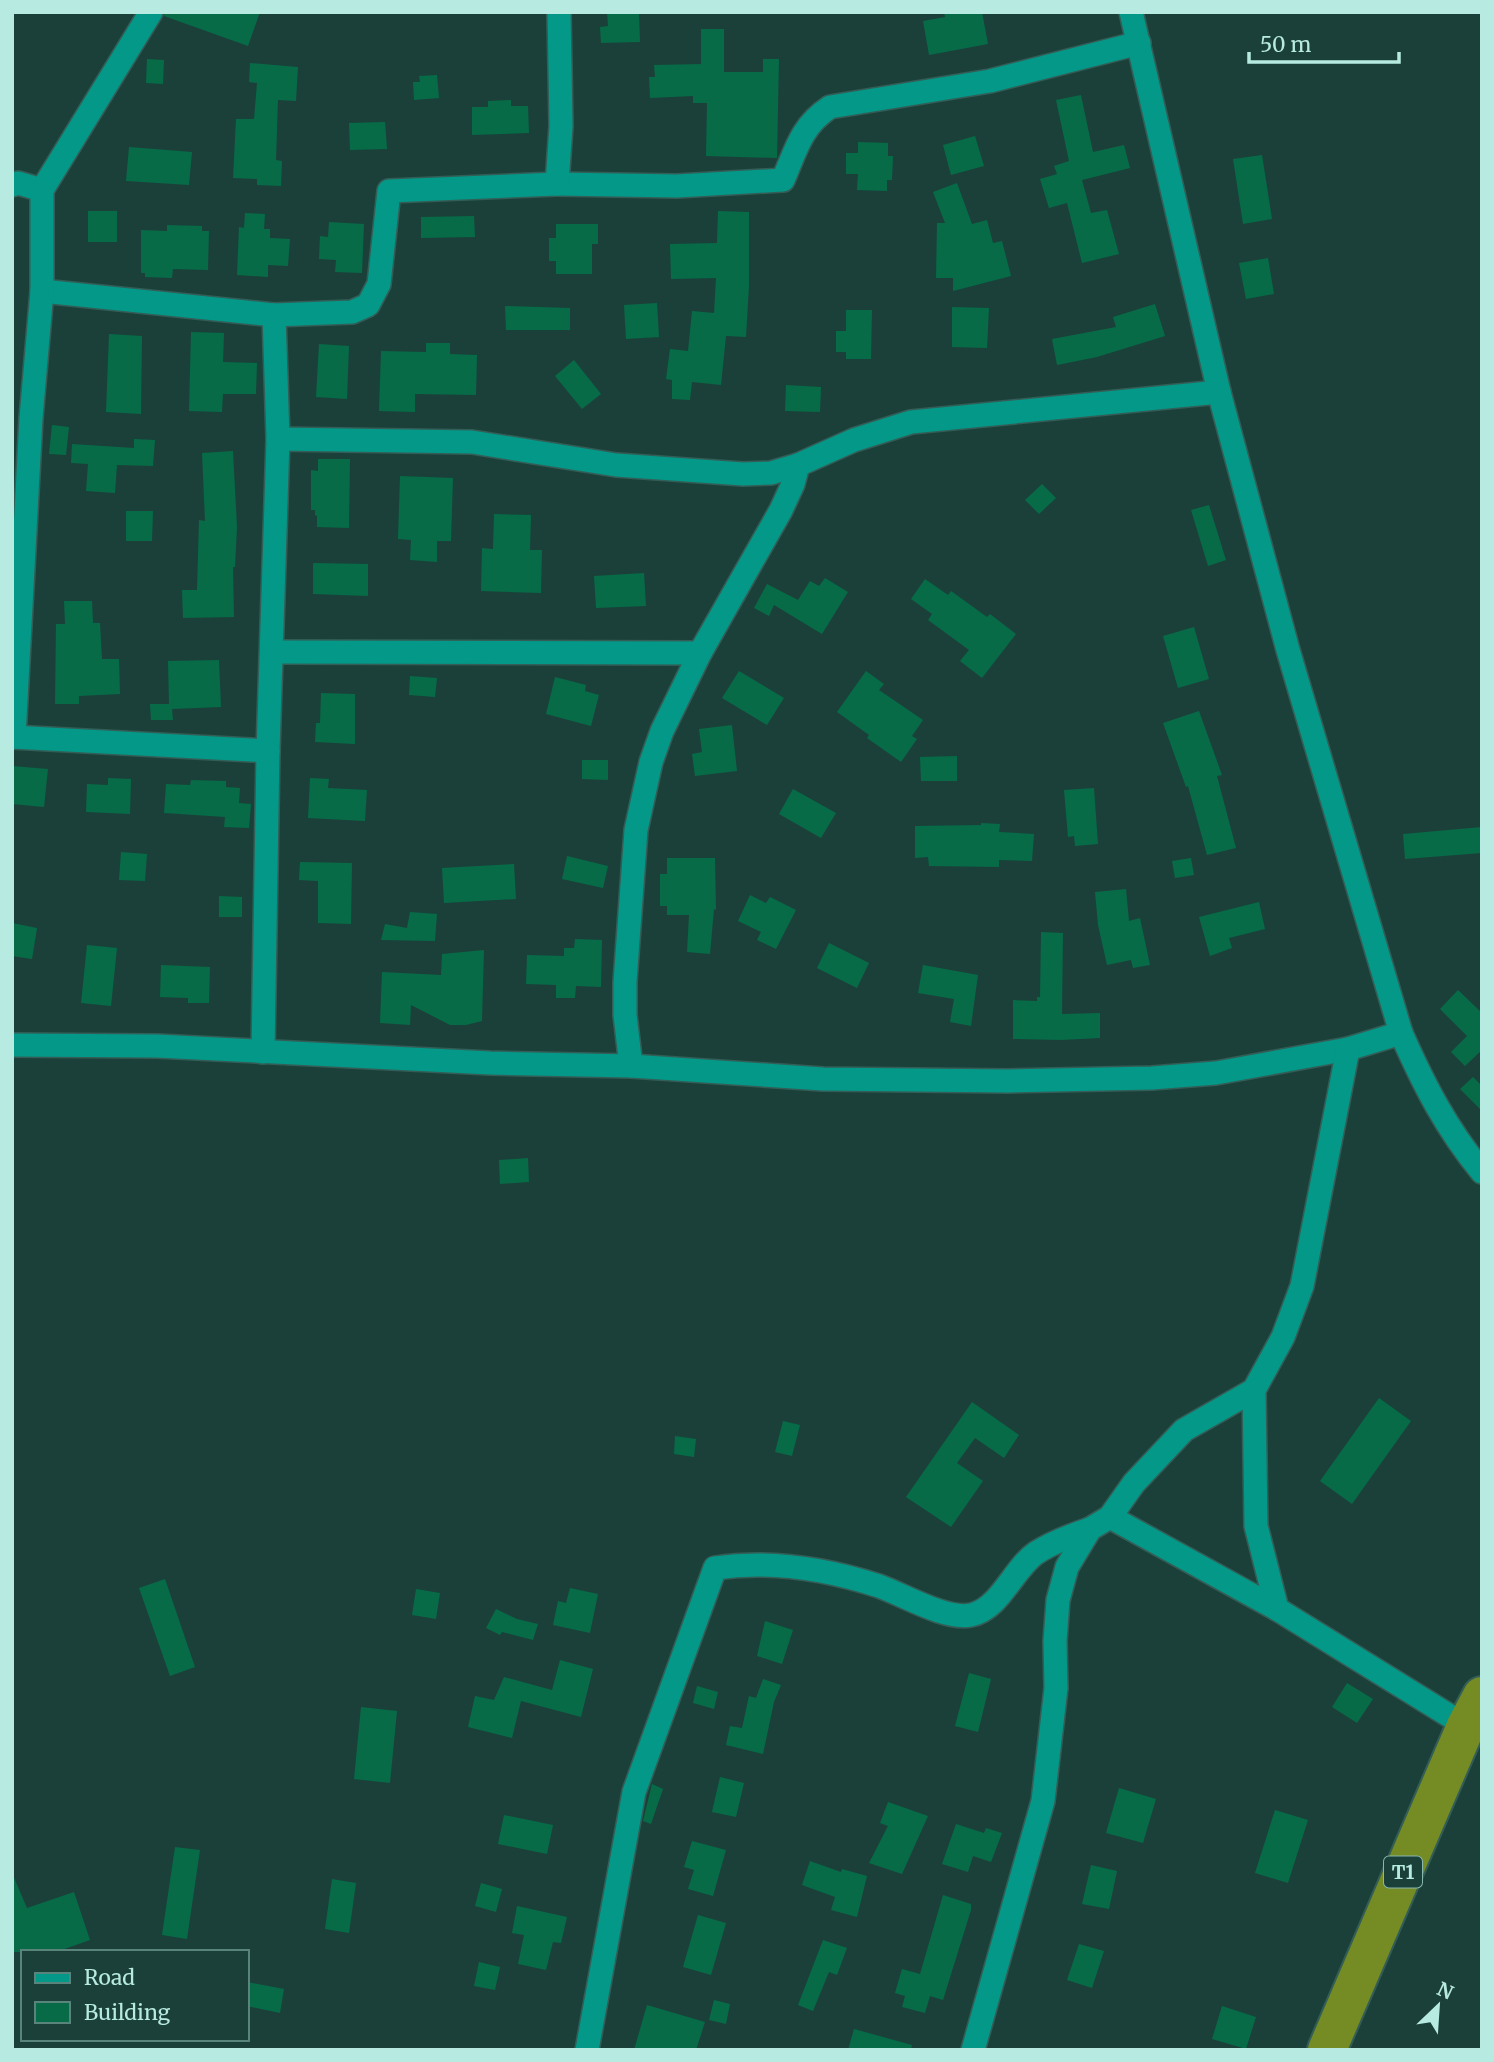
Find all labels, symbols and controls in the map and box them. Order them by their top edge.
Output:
scale bar [1249,21,1400,65]
text: 50 m [1260,31,1311,58]
road number: T1 [1384,1856,1422,1888]
legend [21,1950,248,2041]
text: Road [84,1964,135,1991]
north arrow [1403,1971,1473,2041]
text: N [1433,1977,1457,2005]
text: Building [84,1999,171,2026]

